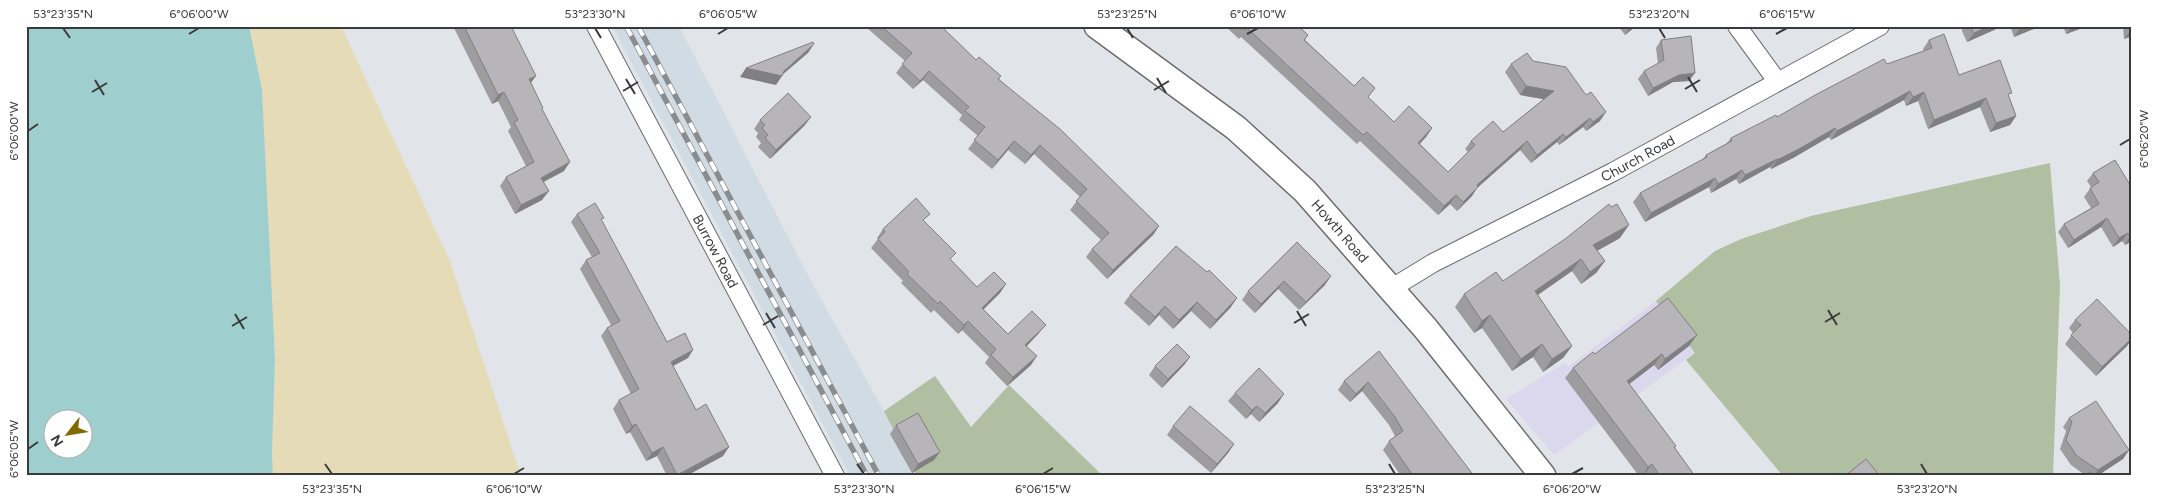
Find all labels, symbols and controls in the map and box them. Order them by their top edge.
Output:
text: 53°23'35"N [33,7,93,21]
text: 6°06'00"W [170,7,229,21]
text: 53°23'30"N [565,7,625,21]
text: 6°06'05"W [699,7,758,21]
text: 53°23'25"N [1097,7,1157,21]
text: 6°06'10"W [1230,7,1287,21]
text: 53°23'20"N [1628,7,1690,21]
text: 6°06'15"W [1759,7,1815,21]
text: 6°06'00"W [7,101,21,160]
text: 6°06'20"W [2137,110,2151,168]
street label: Church Road [1598,131,1678,185]
street label: Howth Road [1308,196,1372,266]
street label: Burrow Road [689,212,742,291]
north arrow [42,410,92,460]
text: 6°06'05"W [7,419,21,478]
text: N [47,431,67,449]
text: 53°23'35"N [302,482,362,496]
text: 6°06'10"W [486,482,543,496]
text: 53°23'30"N [834,482,894,496]
text: 6°06'15"W [1015,482,1071,496]
text: 53°23'25"N [1365,482,1425,496]
text: 6°06'20"W [1543,482,1601,496]
text: 53°23'20"N [1896,482,1958,496]

